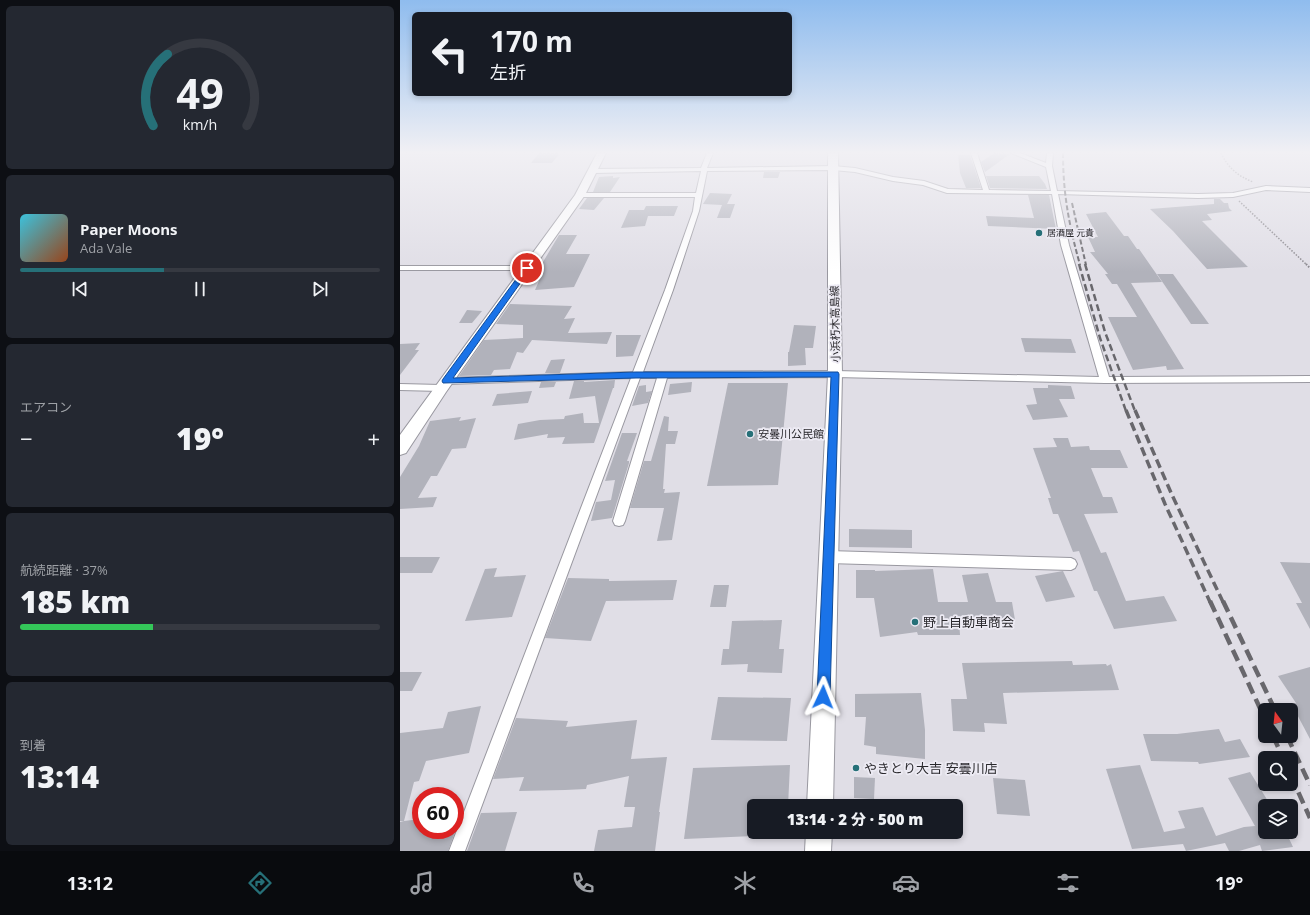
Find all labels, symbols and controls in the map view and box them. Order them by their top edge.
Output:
text: 170 m [490,22,573,60]
icon: left [424,28,476,80]
text: 左折 [490,60,526,84]
text: 49 [176,64,224,120]
text: km/h [183,114,217,133]
text: Paper Moons [80,219,178,239]
place label: 居酒屋 元貴 [1047,226,1094,239]
marker: 居酒屋 元貴 [1034,228,1044,238]
text: Ada Vale [80,239,132,257]
pin [510,251,544,285]
icon: arrive [516,257,538,279]
icon: previous [69,278,91,300]
icon: pause [189,278,211,300]
icon: next [309,278,331,300]
street label: 小浜朽木高島線 [826,285,843,363]
text: エアコン [20,398,72,416]
text: 19° [176,418,224,459]
text: − [20,423,33,453]
text: + [367,423,380,453]
place label: 安曇川公民館 [758,426,824,441]
marker: 安曇川公民館 [745,429,755,439]
text: 航続距離 · 37% [20,561,108,579]
text: 185 km [20,581,130,622]
place label: 野上自動車商会 [923,613,1014,631]
marker: 野上自動車商会 [910,617,920,627]
position arrow [802,676,844,718]
north arrow [1258,703,1298,743]
map controls [1258,703,1298,839]
text: 到着 [20,736,46,754]
button: search [1258,751,1298,791]
text: 13:14 [20,756,99,797]
place label: やきとり大吉 安曇川店 [864,759,997,777]
marker: やきとり大吉 安曇川店 [851,763,861,773]
speed limit sign: 60 [412,787,464,839]
button: layers [1258,799,1298,839]
text: 13:14 · 2 分 · 500 m [787,809,923,829]
icon: directions [246,869,274,897]
icon: music [408,869,436,897]
icon: phone [569,869,597,897]
icon: climate [731,869,759,897]
icon: car [892,869,920,897]
icon: filters [1054,869,1082,897]
text: 13:12 [67,871,113,895]
text: 19° [1215,871,1243,895]

